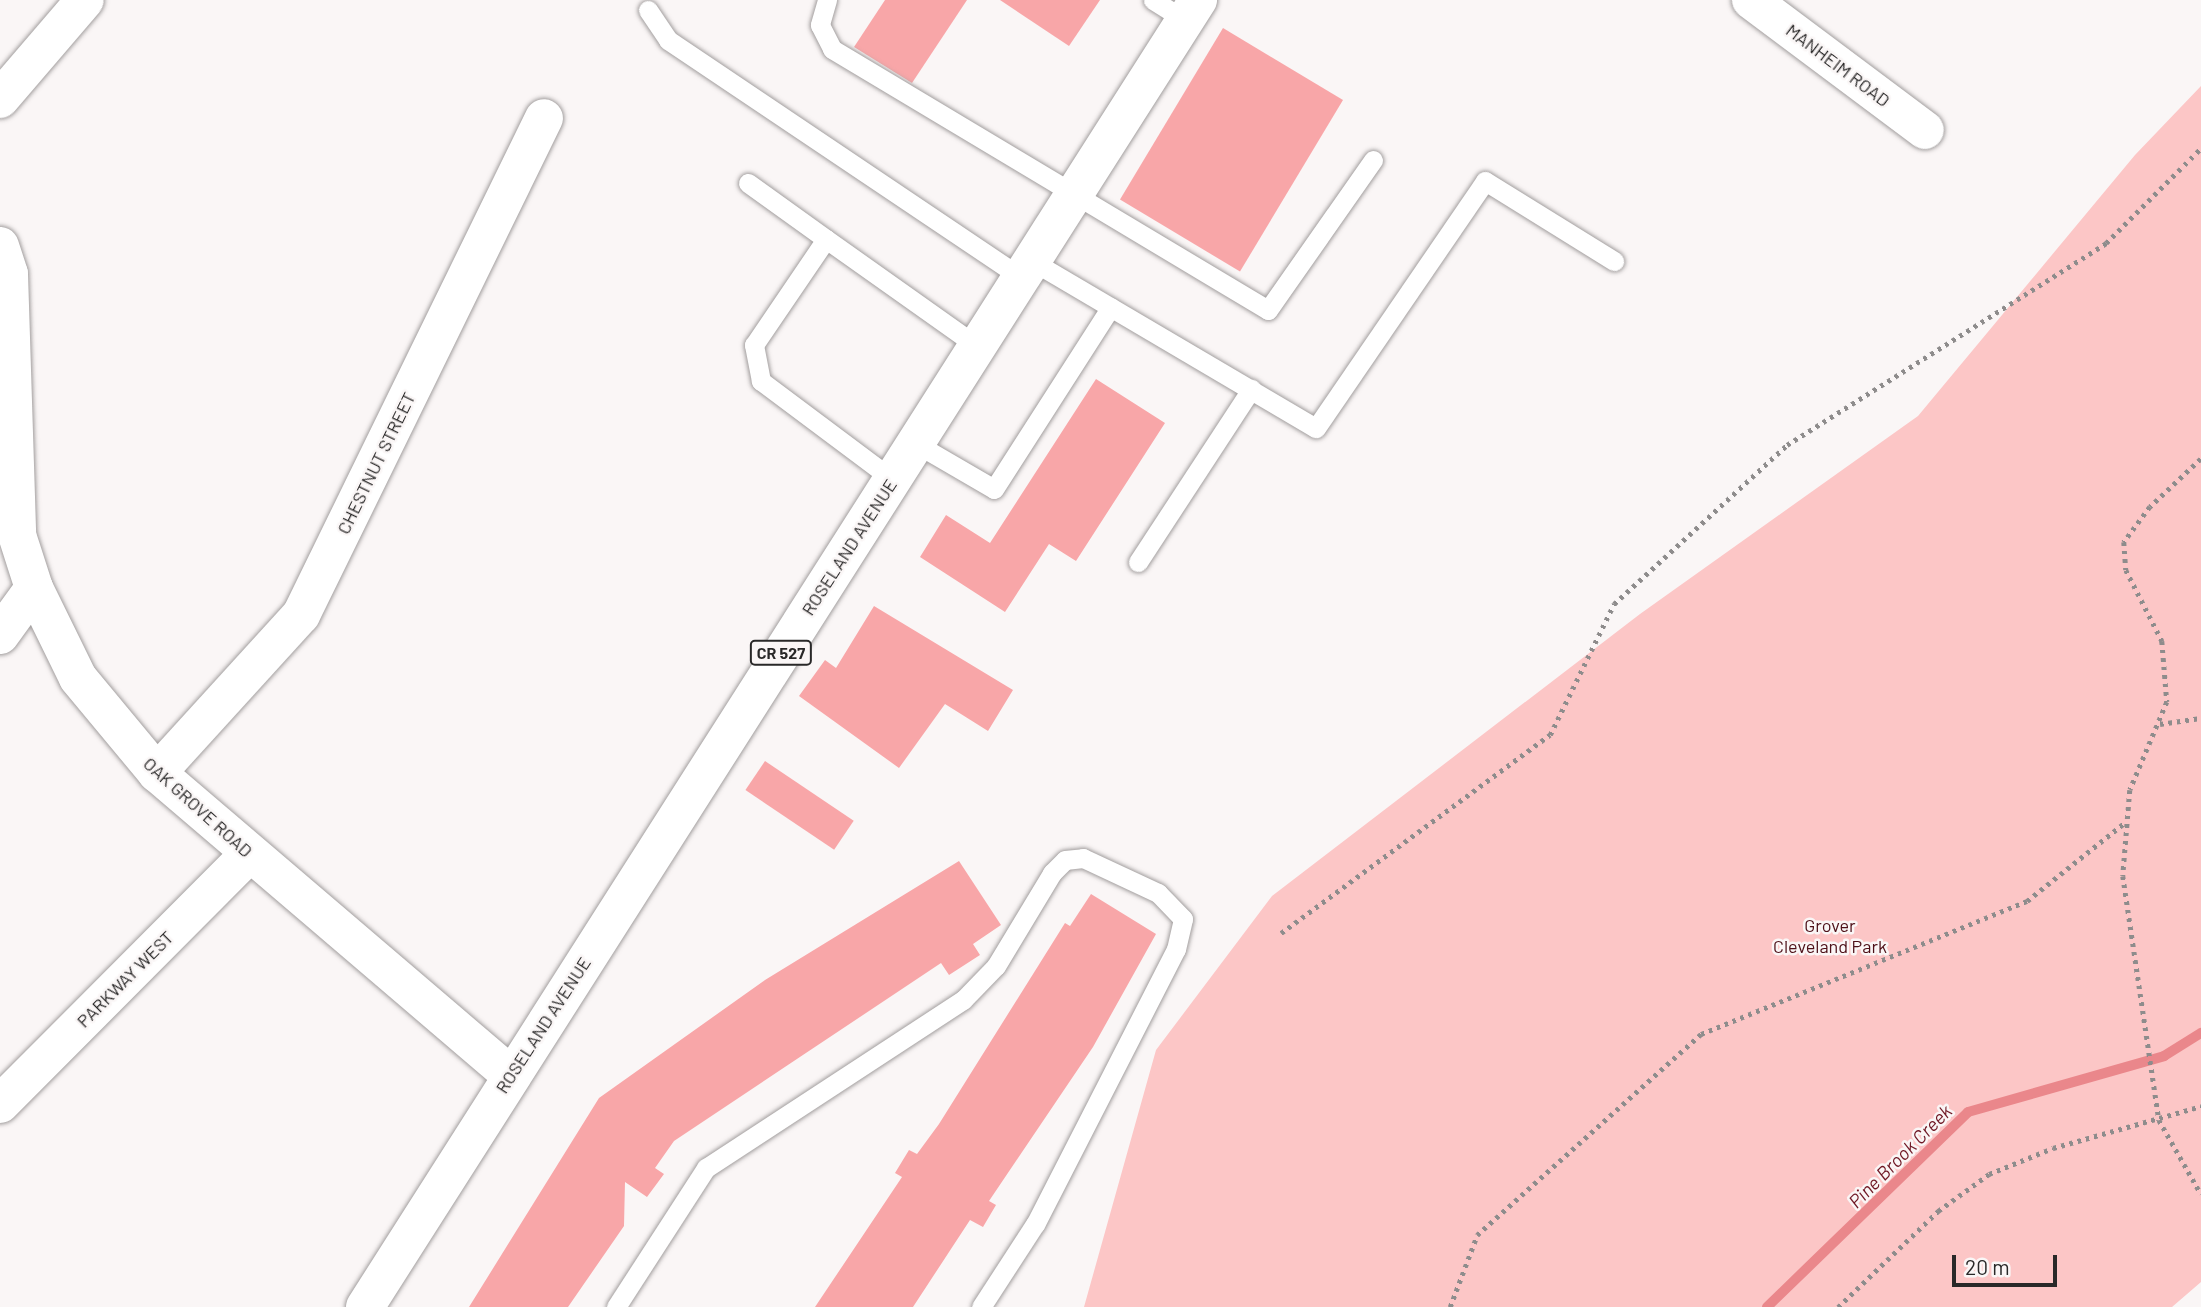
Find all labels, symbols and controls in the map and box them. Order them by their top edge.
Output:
street label: MANHEIM ROAD [1782,19,1894,111]
street label: CHESTNUT STREET [332,389,420,537]
street label: ROSELAND AVENUE [797,475,901,619]
road number: CR 527 [750,640,812,666]
street label: OAK GROVE ROAD [139,753,257,861]
park label: Grover Cleveland Park [1773,915,1887,958]
street label: PARKWAY WEST [72,926,178,1032]
street label: ROSELAND AVENUE [491,953,595,1097]
water label: Pine Brook Creek [1844,1100,1956,1212]
scale bar [1956,1240,2061,1284]
text: 20 m [1965,1254,2010,1279]

